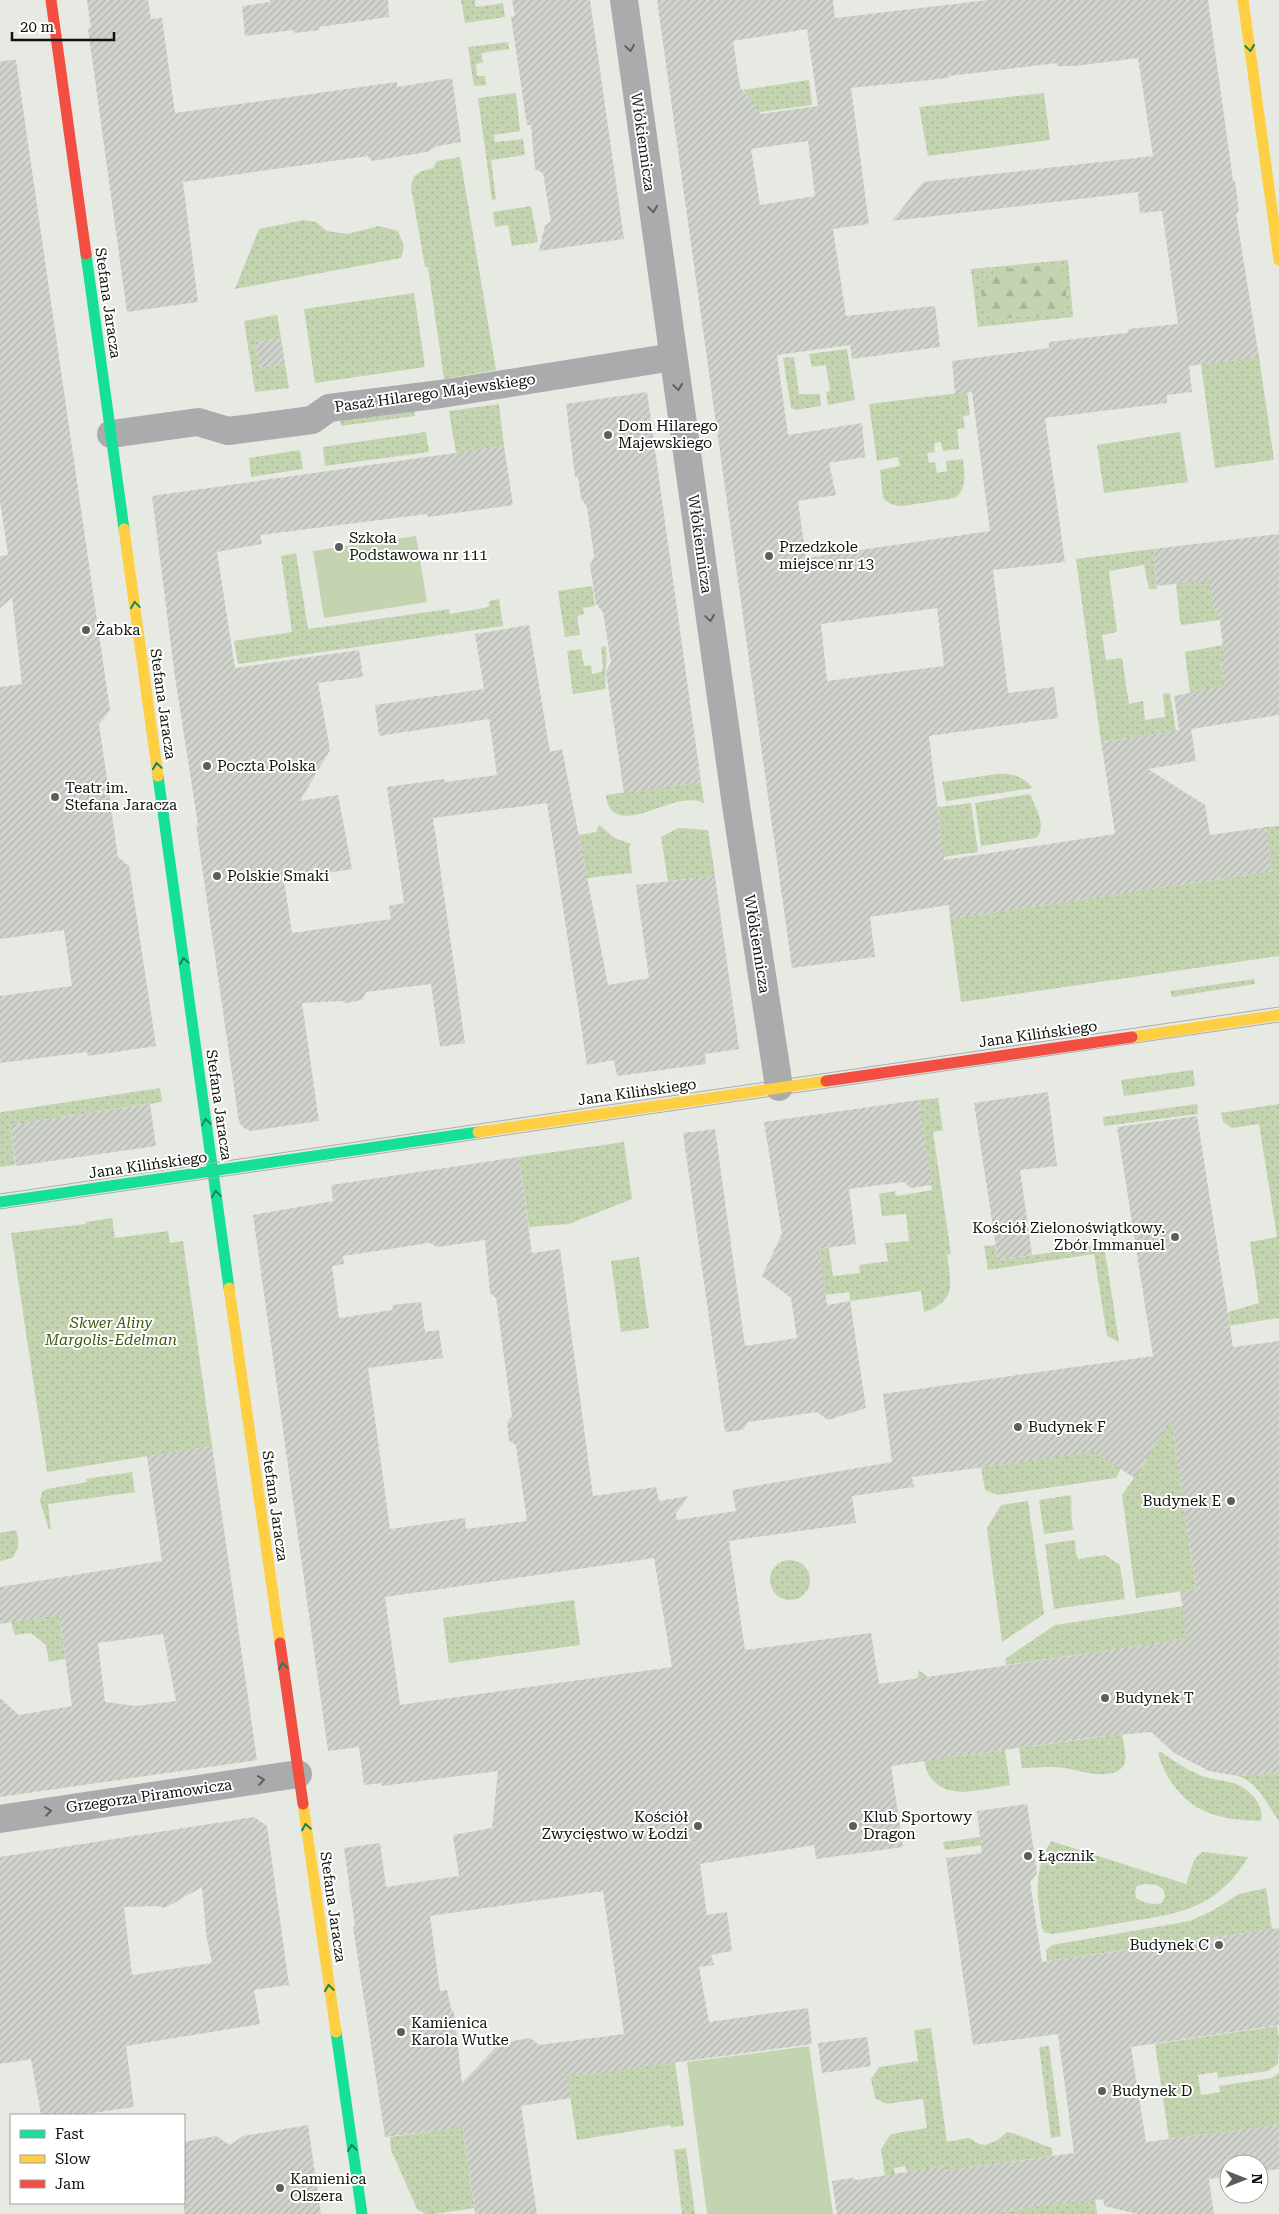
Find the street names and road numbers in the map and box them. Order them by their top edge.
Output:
street label: Włókiennicza [627,91,659,193]
street label: Stefana Jaracza [91,246,125,360]
street label: Pasaż Hilarego Majewskiego [333,370,537,416]
street label: Włókiennicza [684,493,716,595]
street label: Stefana Jaracza [146,647,180,761]
street label: Włókiennicza [740,893,774,995]
street label: Jana Kilińskiego [978,1017,1098,1051]
street label: Stefana Jaracza [202,1048,236,1162]
street label: Jana Kilińskiego [577,1075,697,1109]
street label: Jana Kilińskiego [88,1148,208,1182]
street label: Stefana Jaracza [258,1449,292,1563]
street label: Grzegorza Piramowicza [65,1775,233,1817]
street label: Stefana Jaracza [316,1850,350,1964]

